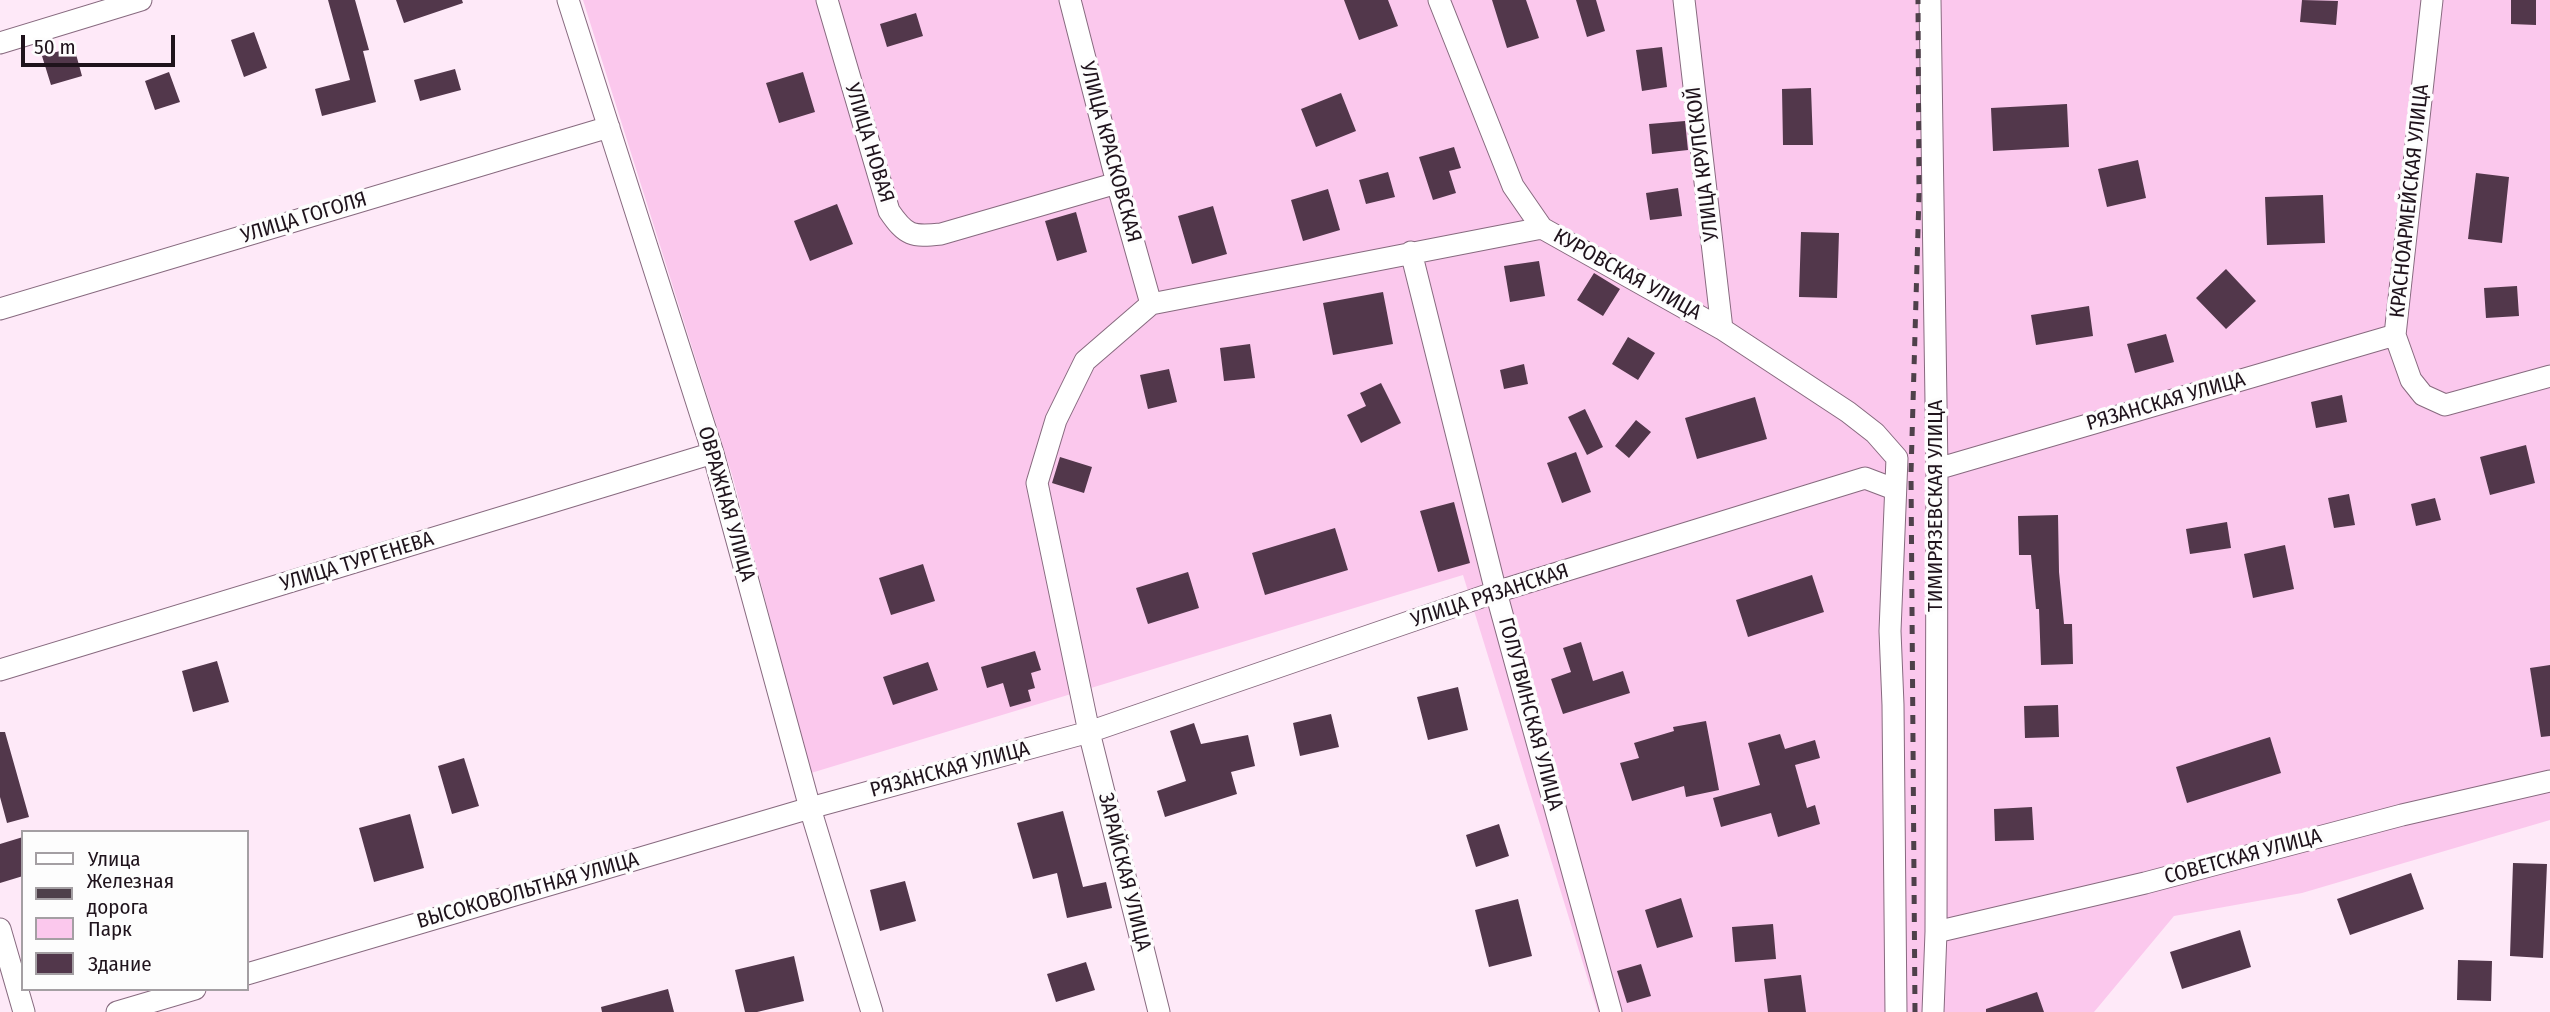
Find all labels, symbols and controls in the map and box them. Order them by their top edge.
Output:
scale bar [24,21,178,65]
text: 50 m [34,34,76,60]
street label: УЛИЦА КРАСКОВСКАЯ [1074,59,1146,245]
street label: УЛИЦА НОВАЯ [839,80,899,206]
street label: КРАСНОАРМЕЙСКАЯ УЛИЦА [2385,83,2435,319]
street label: УЛИЦА КРУПСКОЙ [1681,85,1725,243]
street label: УЛИЦА ГОГОЛЯ [238,187,370,249]
street label: КУРОВСКАЯ УЛИЦА [1549,224,1705,326]
street label: РЯЗАНСКАЯ УЛИЦА [2084,367,2248,437]
street label: ТИМИРЯЗЕВСКАЯ УЛИЦА [1923,400,1949,612]
street label: ОВРАЖНАЯ УЛИЦА [692,424,760,584]
street label: УЛИЦА ТУРГЕНЕВА [277,527,437,597]
street label: УЛИЦА РЯЗАНСКАЯ [1408,559,1572,633]
street label: ГОЛУТВИНСКАЯ УЛИЦА [1492,615,1568,813]
street label: РЯЗАНСКАЯ УЛИЦА [867,737,1033,803]
street label: ЗАРАЙСКАЯ УЛИЦА [1092,790,1156,954]
street label: СОВЕТСКАЯ УЛИЦА [2162,824,2324,890]
legend [21,830,248,991]
text: Улица [88,846,141,872]
street label: ВЫСОКОВОЛЬТНАЯ УЛИЦА [414,847,642,935]
text: Железная дорога [87,868,174,920]
text: Парк [88,916,132,942]
text: Здание [88,951,152,977]

